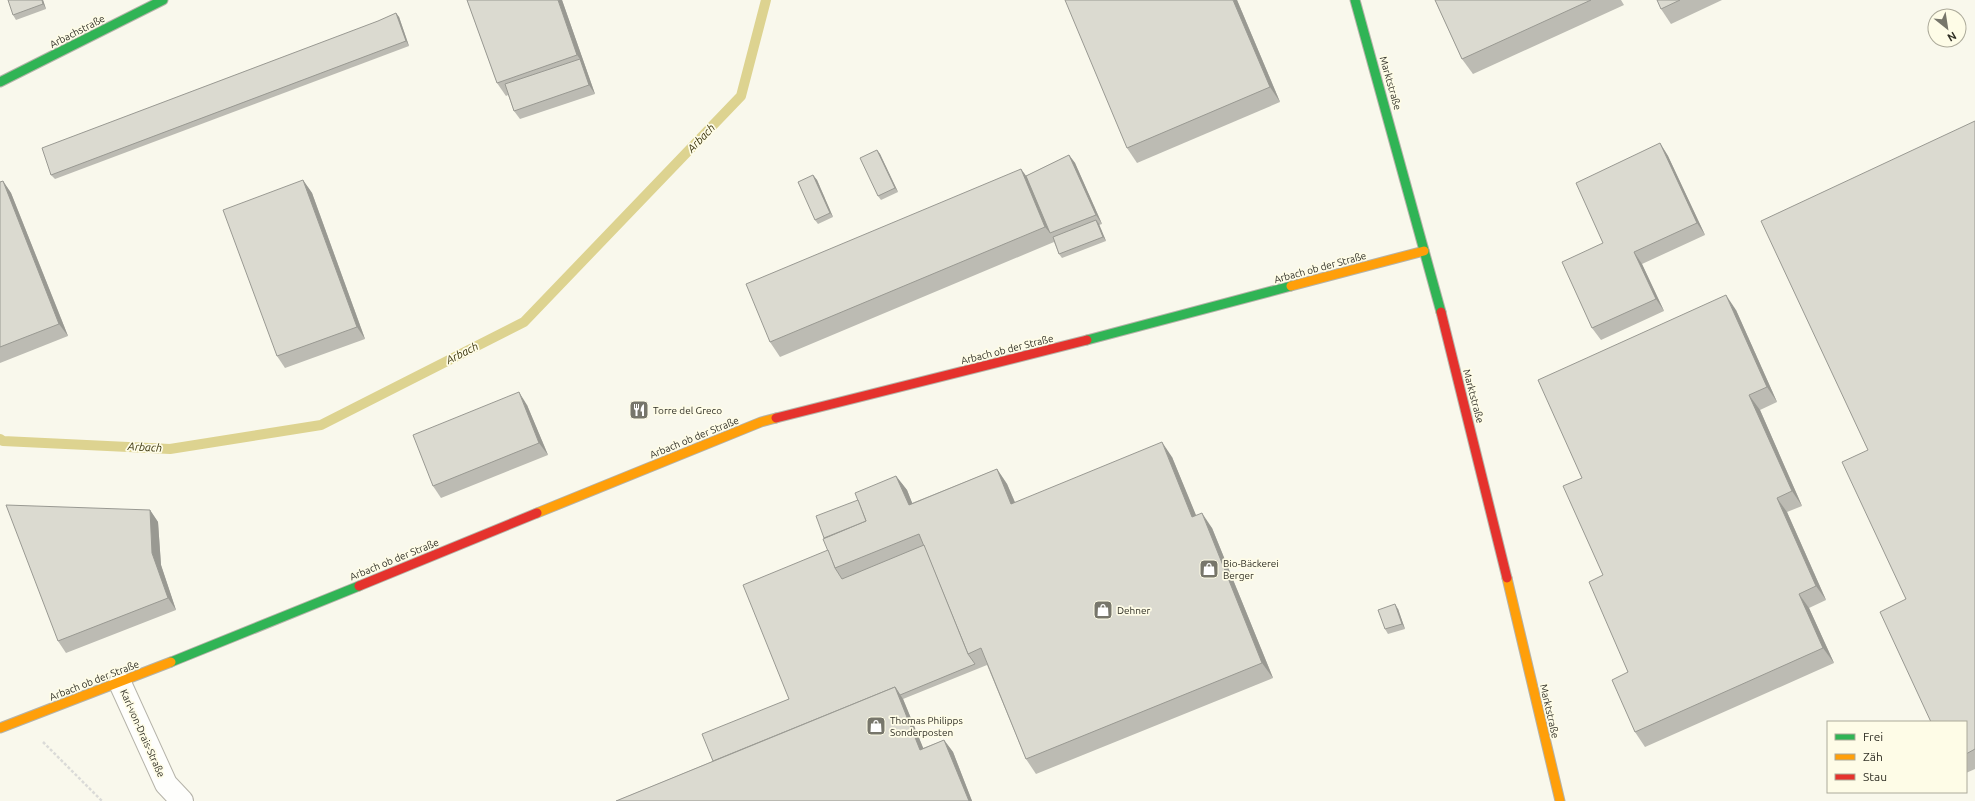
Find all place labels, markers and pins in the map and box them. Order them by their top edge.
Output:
restaurant icon: Torre del Greco [628,399,650,421]
place label: Torre del Greco [653,405,722,416]
shop icon: Bio-Bäckerei Berger [1198,558,1220,580]
place label: Bio-Bäckerei Berger [1223,558,1279,581]
shop icon: Dehner [1092,599,1114,621]
place label: Dehner [1117,605,1151,616]
shop icon: Thomas Philipps Sonderposten [865,715,887,737]
place label: Thomas Philipps Sonderposten [890,715,963,738]

